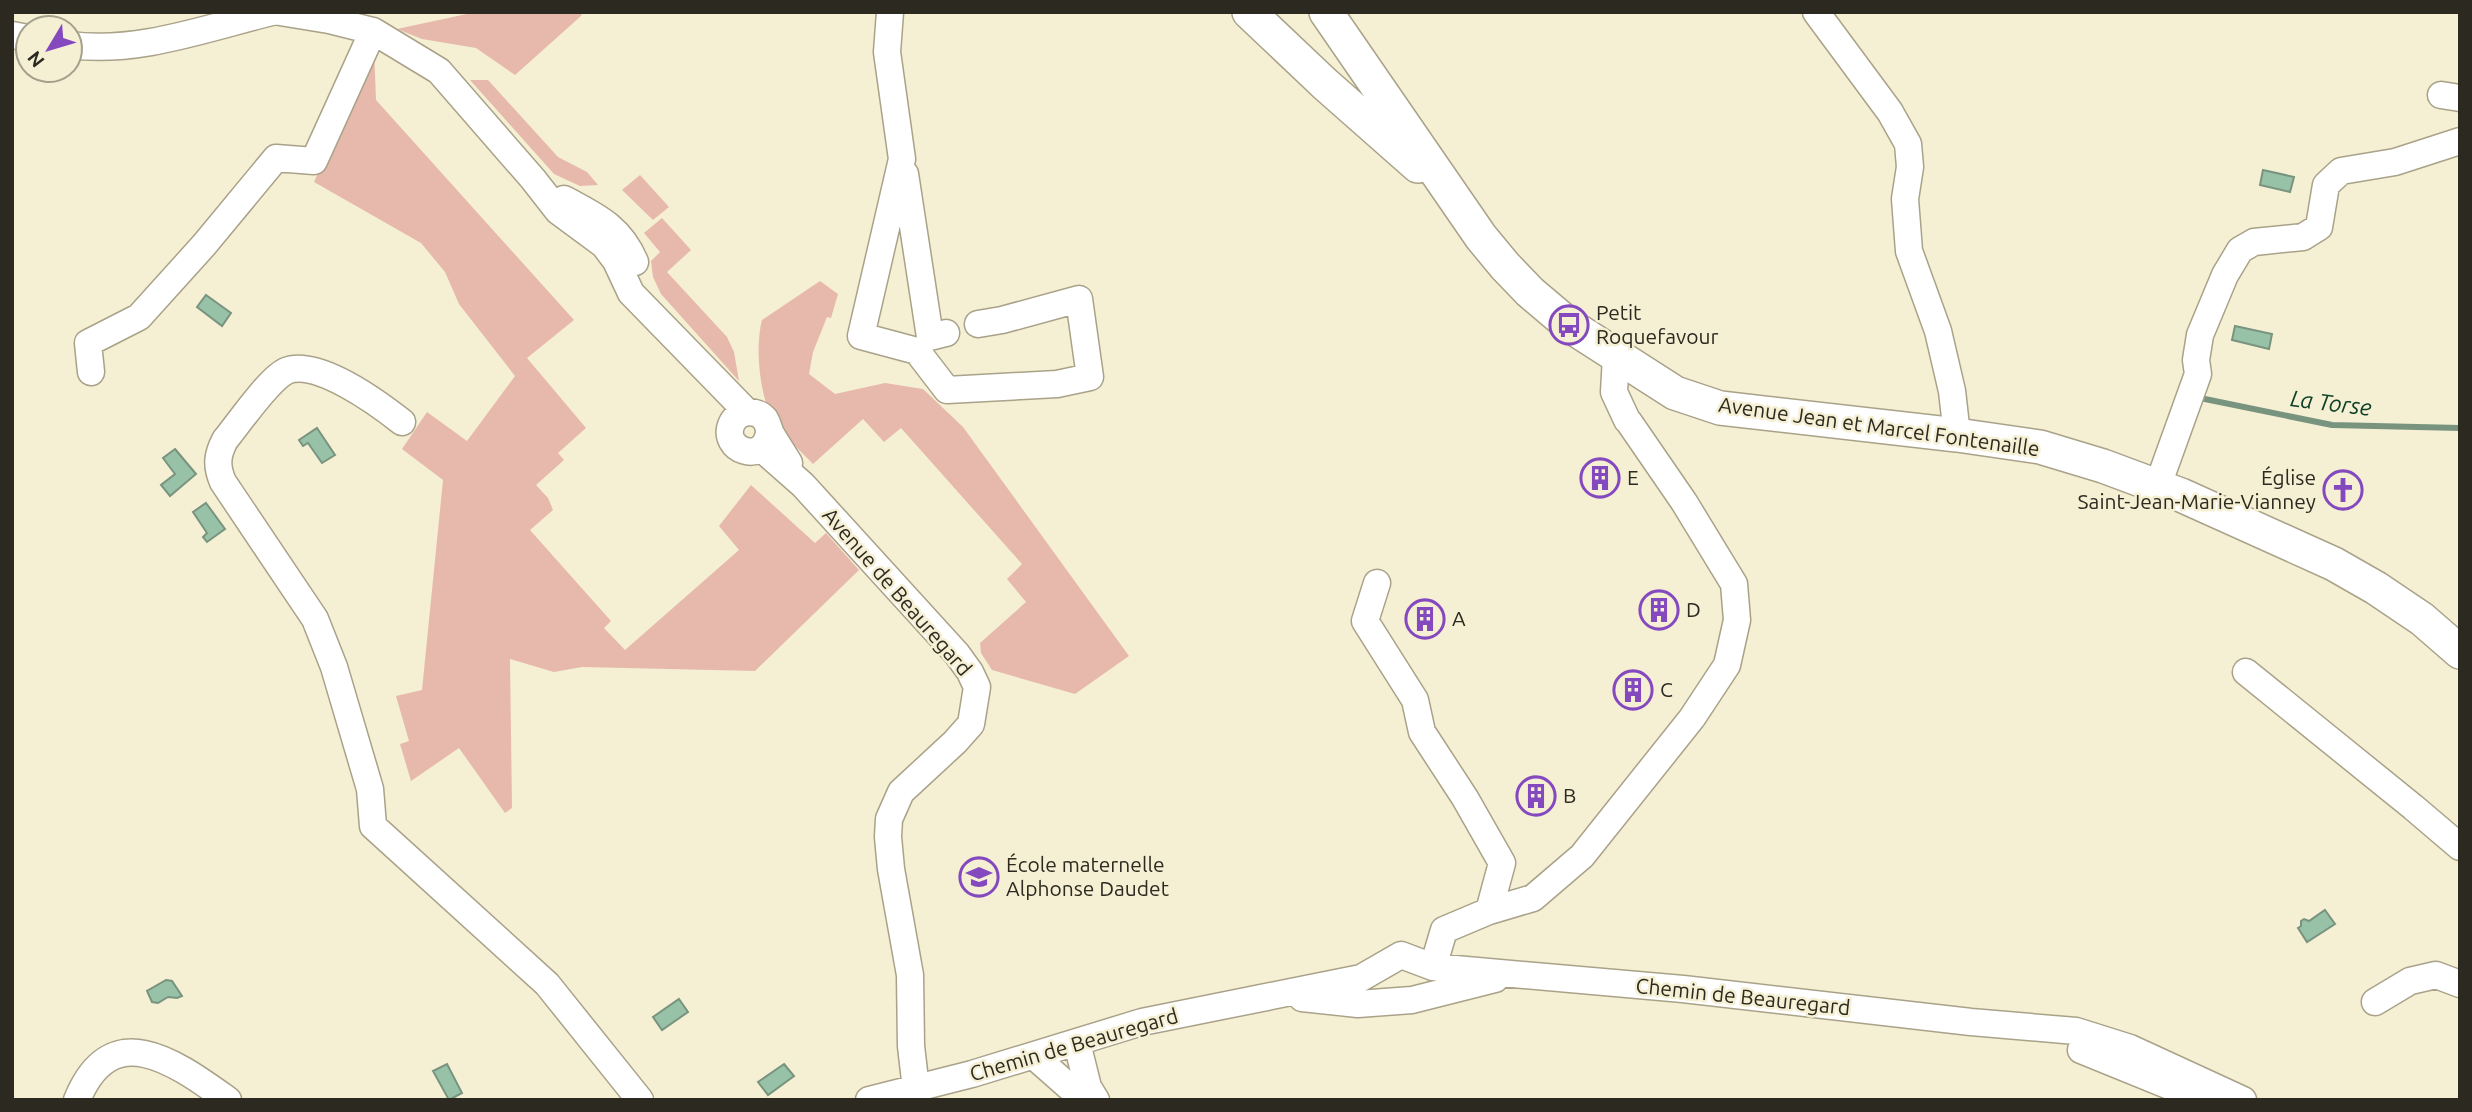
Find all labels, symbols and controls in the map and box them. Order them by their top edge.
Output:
north arrow [14,14,84,84]
text: N [23,47,49,72]
place label: Petit Roquefavour [1596,300,1718,348]
bus stop icon: Petit Roquefavour [1548,304,1590,346]
water label: La Torse [2289,385,2373,420]
street label: Avenue Jean et Marcel Fontenaille [1717,392,2041,460]
building icon: E [1579,457,1621,499]
place label: E [1627,465,1639,489]
place label: Église Saint-Jean-Marie-Vianney [2078,465,2316,513]
church icon: Église Saint-Jean-Marie-Vianney [2322,469,2364,511]
street label: Avenue de Beauregard [818,502,977,680]
building icon: D [1638,589,1680,631]
place label: D [1686,597,1701,621]
building icon: A [1404,598,1446,640]
place label: A [1452,606,1466,630]
building icon: C [1612,669,1654,711]
place label: C [1660,677,1673,701]
building icon: B [1515,775,1557,817]
place label: B [1563,783,1576,807]
place label: École maternelle Alphonse Daudet [1006,852,1169,900]
school or university icon: École maternelle Alphonse Daudet [958,856,1000,898]
street label: Chemin de Beauregard [1635,973,1852,1019]
street label: Chemin de Beauregard [967,1003,1181,1085]

